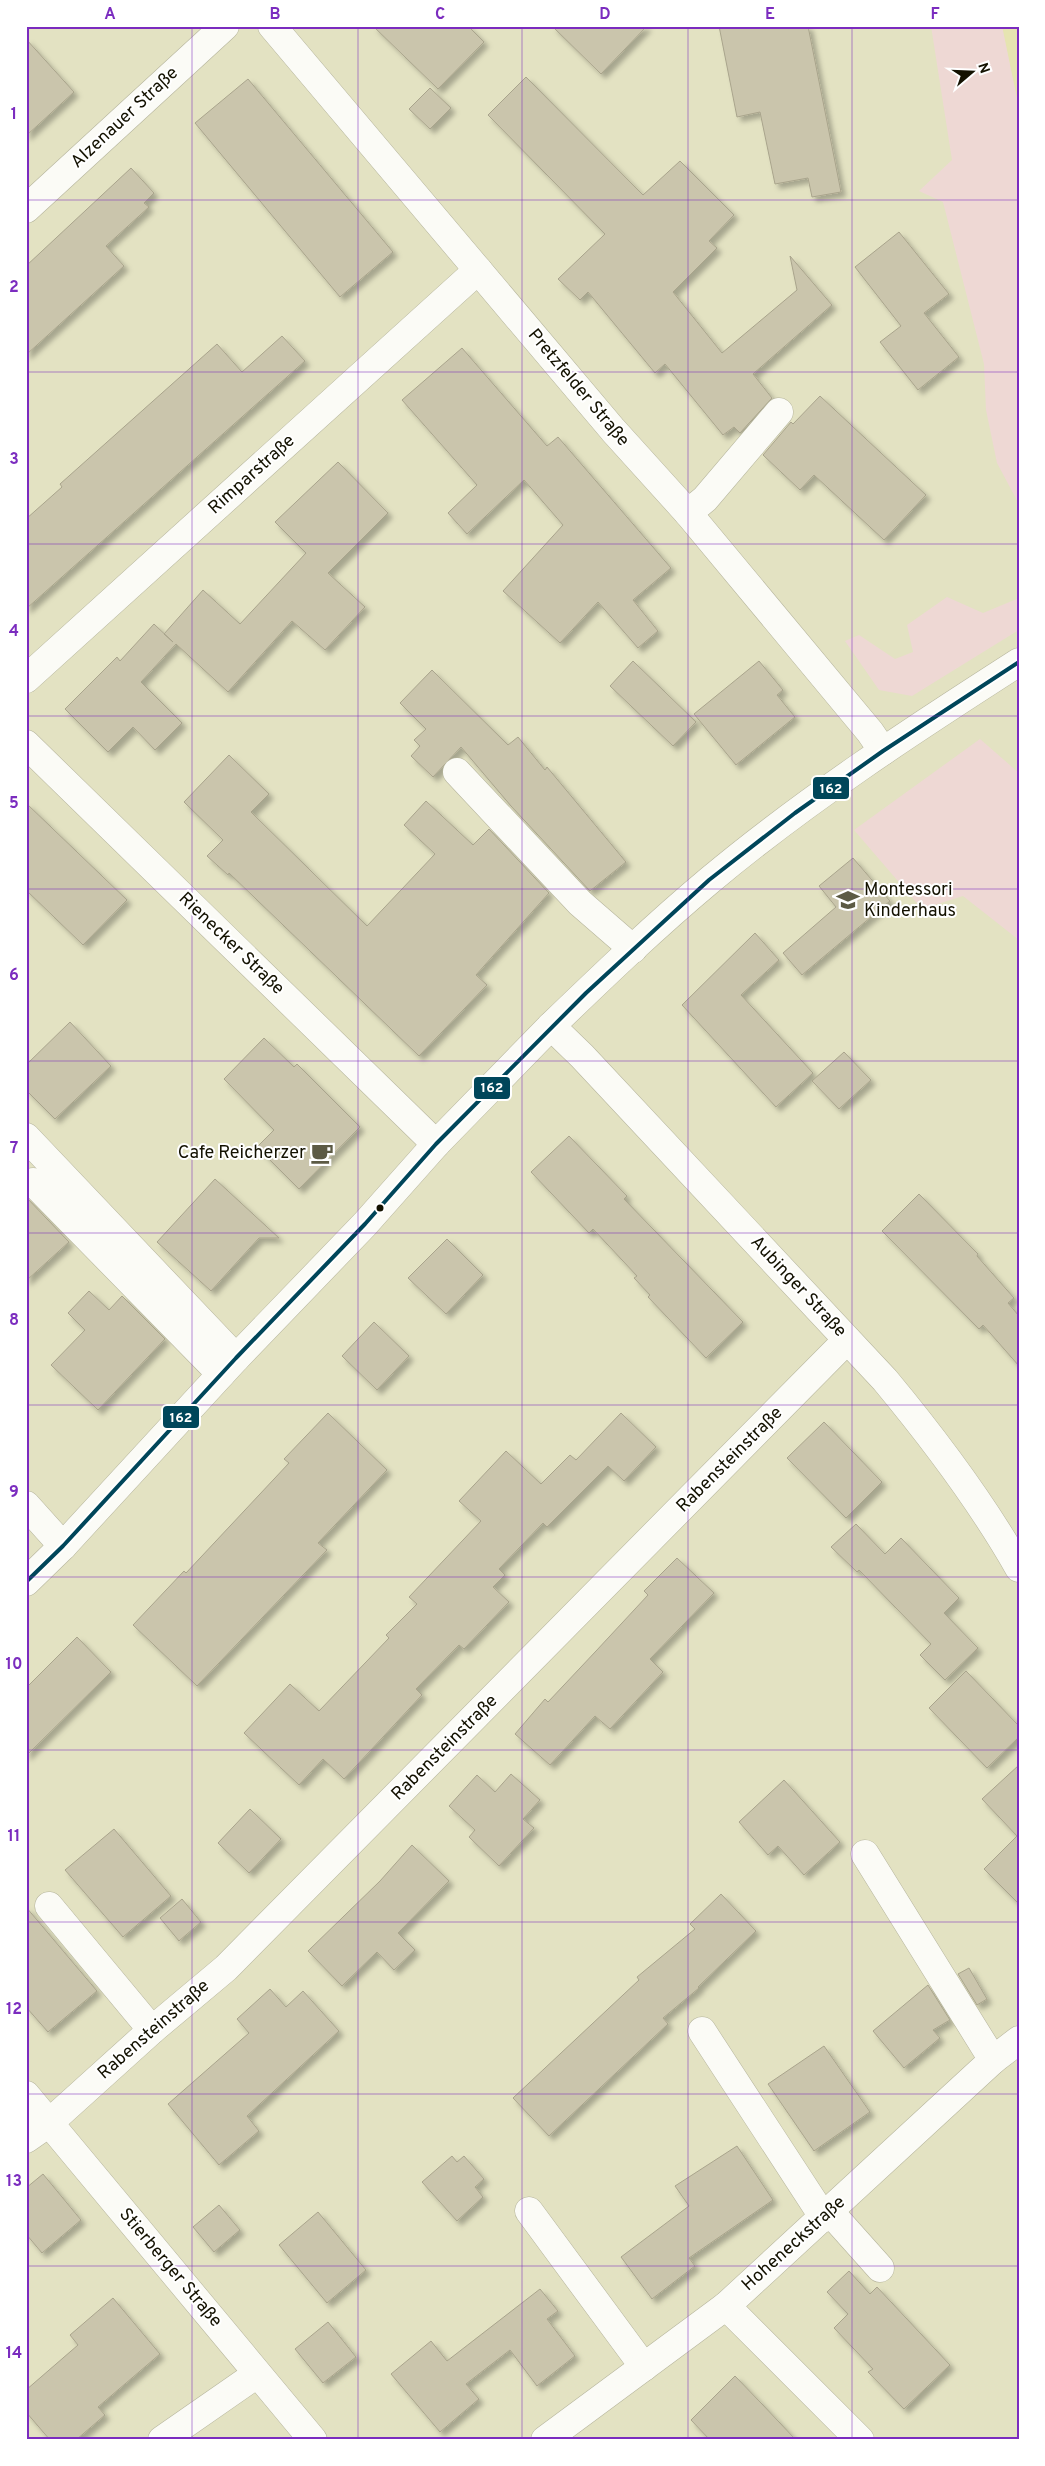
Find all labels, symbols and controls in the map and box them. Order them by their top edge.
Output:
text: A [104,5,116,25]
text: B [269,5,281,25]
text: C [435,5,445,25]
text: D [599,5,611,25]
text: E [765,5,775,25]
text: F [930,5,940,25]
north arrow [948,48,998,98]
text: N [973,61,993,76]
street label: Alzenauer Straße [66,62,184,174]
text: 1 [11,105,17,125]
text: 2 [9,278,19,298]
street label: Pretzfelder Straße [522,324,634,452]
street label: Rimparstraße [204,430,300,520]
text: 3 [9,450,19,470]
text: 4 [9,622,19,642]
line badge: 162 [812,776,850,800]
text: 162 [820,781,842,798]
text: 5 [9,794,19,814]
place label: Montessori Kinderhaus [864,879,956,923]
school or university icon: Montessori Kinderhaus [835,887,861,913]
street label: Rienecker Straße [173,888,289,1000]
text: 6 [9,966,19,986]
line badge: 162 [473,1076,511,1100]
text: 162 [481,1080,503,1097]
text: 7 [10,1139,18,1159]
cafe icon: Cafe Reicherzer [309,1140,335,1166]
place label: Cafe Reicherzer [178,1142,306,1165]
unlabelled marker [375,1203,385,1213]
street label: Aubinger Straße [745,1231,851,1343]
text: 8 [9,1311,19,1331]
street label: Rabensteinstraße [672,1402,788,1518]
line badge: 162 [162,1405,200,1429]
text: 162 [170,1410,192,1427]
text: 9 [9,1483,19,1503]
text: 10 [6,1655,22,1675]
street label: Rabensteinstraße [387,1690,503,1806]
text: 11 [8,1827,20,1847]
street label: Rabensteinstraße [93,1975,215,2085]
text: 12 [6,2000,22,2020]
text: 13 [6,2172,22,2192]
street label: Hoheneckstraße [737,2191,851,2297]
street label: Stierberger Straße [113,2204,227,2332]
text: 14 [6,2344,22,2364]

